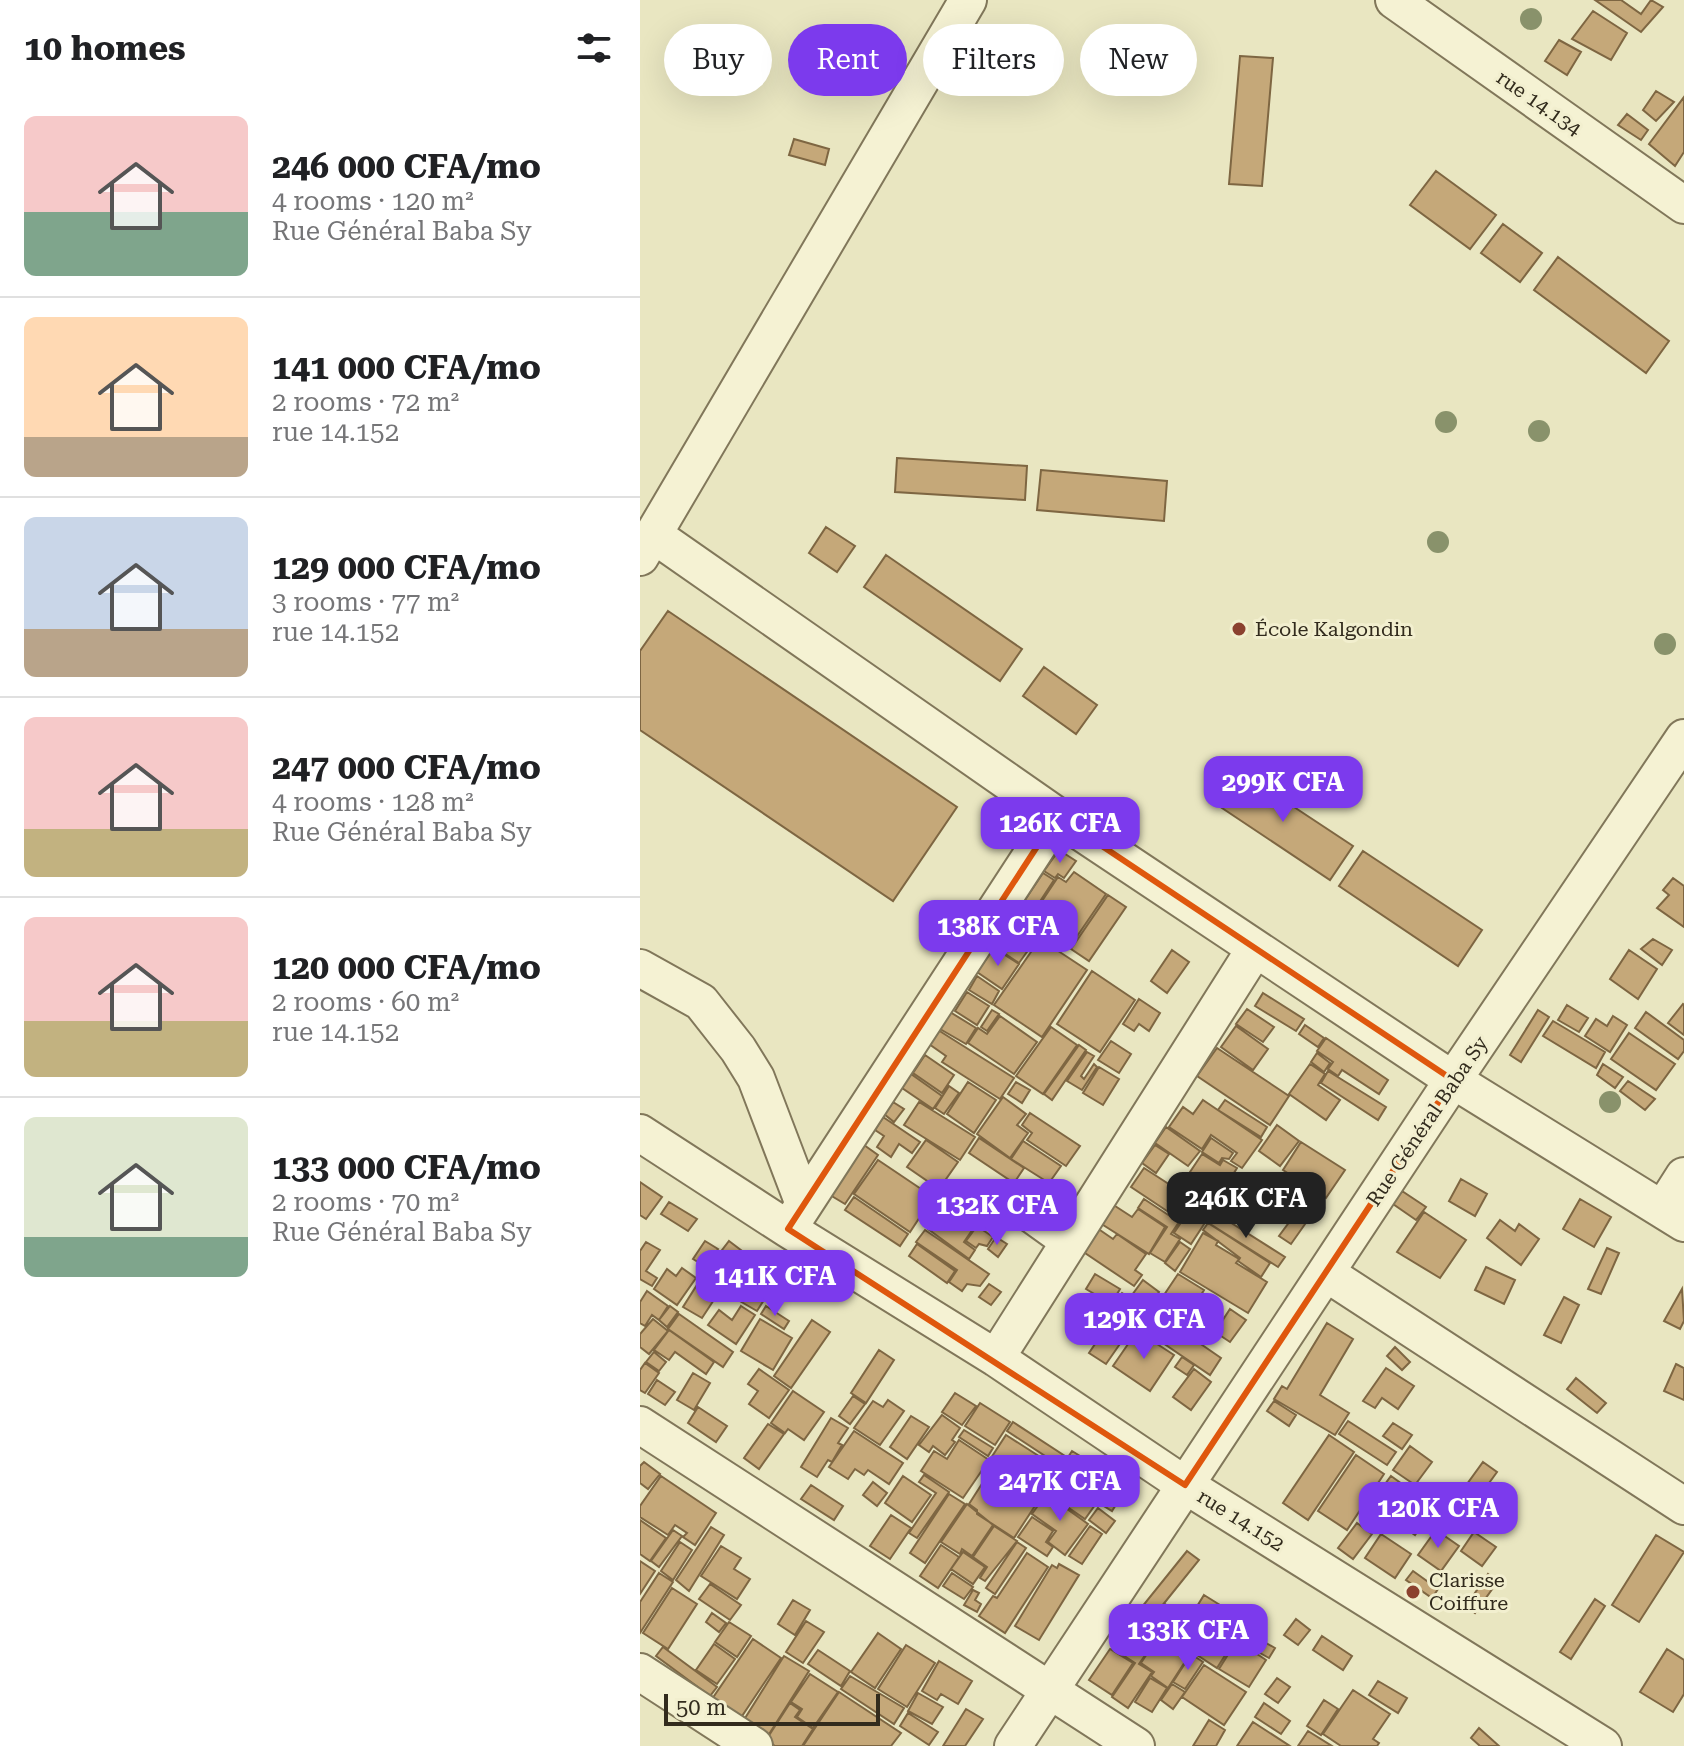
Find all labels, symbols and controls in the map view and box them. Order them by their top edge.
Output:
chip: Buy [664,24,772,96]
chip: Rent [788,24,907,96]
chip: Filters [923,24,1064,96]
chip: New [1080,24,1197,96]
icon: filters [572,26,616,70]
text: 10 homes [24,28,186,68]
street label: rue 14.134 [1492,65,1587,141]
text: 246 000 CFA/mo [272,146,541,186]
icon: home [88,148,184,244]
text: 4 rooms · 120 m² [272,186,474,216]
text: Rue Général Baba Sy [272,216,532,246]
text: 141 000 CFA/mo [272,347,541,387]
icon: home [88,349,184,445]
text: 2 rooms · 72 m² [272,387,459,417]
text: rue 14.152 [272,417,399,447]
text: 129 000 CFA/mo [272,547,541,587]
icon: home [88,549,184,645]
text: 3 rooms · 77 m² [272,587,459,617]
text: rue 14.152 [272,617,399,647]
place label: École Kalgondin [1255,617,1413,641]
marker: École Kalgondin [1230,620,1248,638]
text: 247 000 CFA/mo [272,747,541,787]
icon: home [88,749,184,845]
pin: 299K CFA [1200,756,1366,824]
text: 299K CFA [1222,767,1344,797]
text: 4 rooms · 128 m² [272,787,474,817]
pin: 126K CFA [977,797,1143,865]
text: 126K CFA [999,808,1121,838]
text: Rue Général Baba Sy [272,817,532,847]
pin: 138K CFA [915,900,1081,968]
text: 138K CFA [937,911,1059,941]
text: 120 000 CFA/mo [272,947,541,987]
icon: home [88,949,184,1045]
text: 2 rooms · 60 m² [272,987,459,1017]
text: rue 14.152 [272,1017,399,1047]
street label: Rue Général Baba Sy [1361,1031,1493,1211]
text: 133 000 CFA/mo [272,1147,541,1187]
icon: home [88,1149,184,1245]
pin: 246K CFA [1163,1172,1329,1240]
pin: 132K CFA [914,1179,1080,1247]
text: 246K CFA [1185,1183,1307,1213]
text: 2 rooms · 70 m² [272,1187,459,1217]
text: 132K CFA [936,1190,1058,1220]
text: Rue Général Baba Sy [272,1217,532,1247]
pin: 141K CFA [692,1250,858,1318]
text: 141K CFA [714,1261,836,1291]
pin: 129K CFA [1061,1293,1227,1361]
text: 129K CFA [1083,1304,1205,1334]
pin: 247K CFA [977,1455,1143,1523]
text: 247K CFA [999,1466,1121,1496]
pin: 120K CFA [1355,1482,1521,1550]
street label: rue 14.152 [1193,1484,1289,1556]
text: 120K CFA [1377,1493,1499,1523]
place label: Clarisse Coiffure [1429,1568,1508,1615]
marker: Clarisse Coiffure [1404,1583,1422,1601]
pin: 133K CFA [1105,1604,1271,1672]
text: 133K CFA [1127,1615,1249,1645]
scale bar [664,1690,880,1726]
text: 50 m [676,1695,726,1720]

